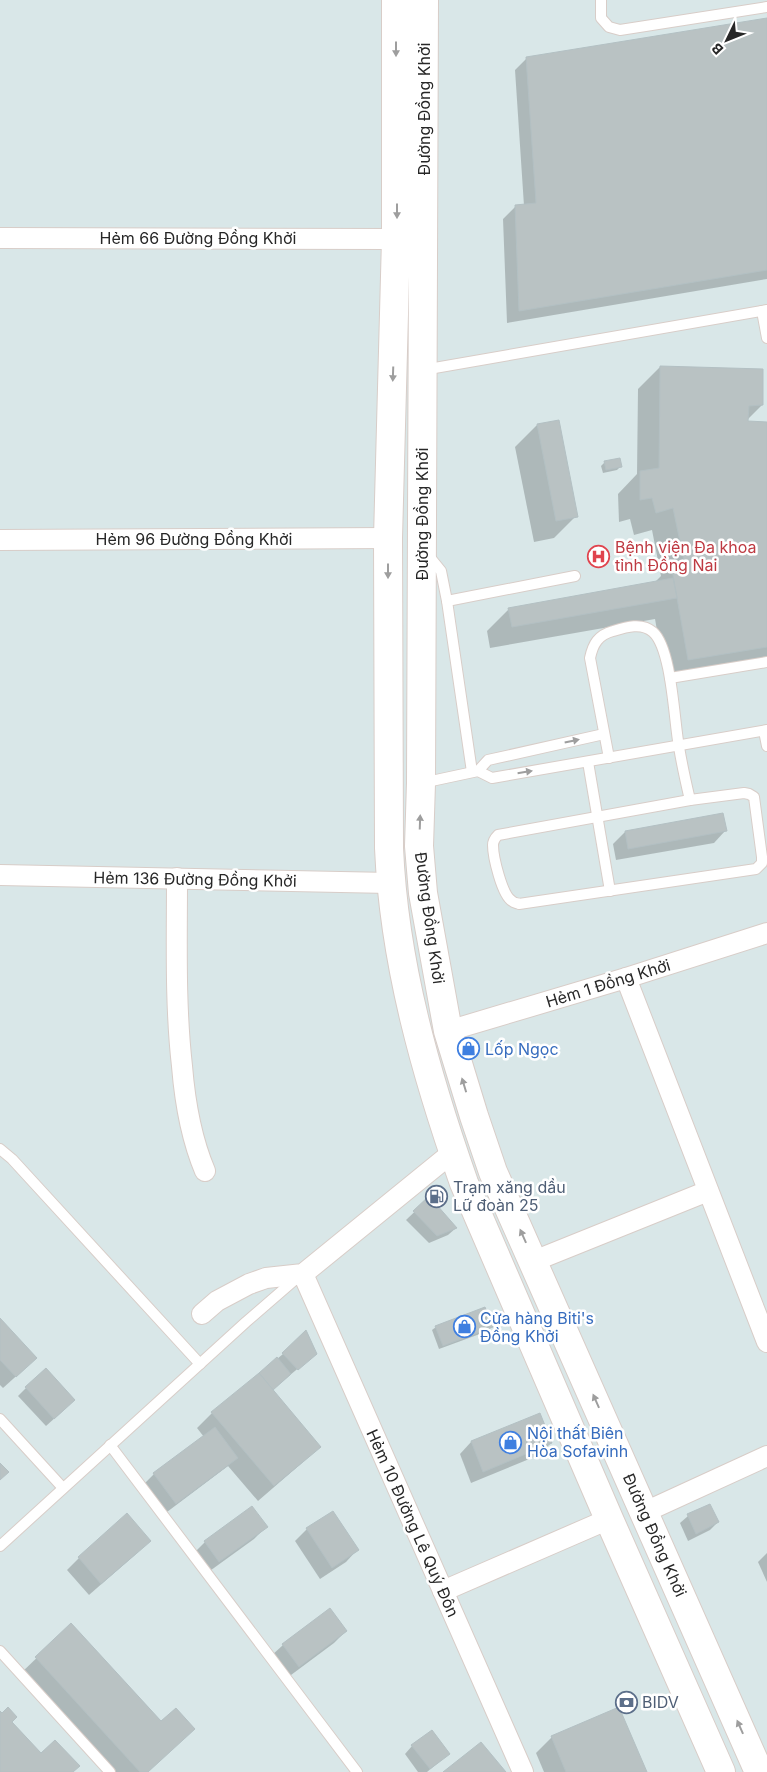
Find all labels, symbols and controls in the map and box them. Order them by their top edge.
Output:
north arrow [702,15,752,65]
text: B [708,40,727,58]
one-way arrow [392,41,400,57]
street label: Đường Đồng Khởi [414,43,434,175]
one-way arrow [393,203,401,219]
street label: Hẻm 66 Đường Đồng Khởi [100,228,296,248]
one-way arrow [388,366,396,382]
street label: Đường Đồng Khởi [412,448,432,580]
street label: Hẻm 96 Đường Đồng Khởi [96,529,292,549]
place label: Bệnh viện Đa khoa tỉnh Đồng Nai [615,537,756,575]
hospital icon: Bệnh viện Đa khoa tỉnh Đồng Nai [587,544,611,568]
one-way arrow [384,563,392,579]
one-way arrow [565,737,580,745]
one-way arrow [517,767,533,775]
one-way arrow [416,814,424,830]
street label: Đường Đồng Khởi [411,851,449,985]
street label: Hẻm 136 Đường Đồng Khởi [93,867,297,891]
street label: Hẻm 1 Đồng Khởi [543,955,673,1011]
shop icon: Lốp Ngọc [457,1037,481,1061]
place label: Lốp Ngọc [485,1039,559,1059]
one-way arrow [460,1077,468,1092]
place label: Trạm xăng dầu Lữ đoàn 25 [453,1177,566,1215]
fuel station icon: Trạm xăng dầu Lữ đoàn 25 [425,1184,449,1208]
one-way arrow [518,1229,527,1244]
place label: Cửa hàng Biti's Đồng Khởi [480,1308,594,1346]
shop icon: Cửa hàng Biti's Đồng Khởi [452,1315,476,1339]
one-way arrow [591,1394,599,1408]
place label: Nội thất Biên Hòa Sofavinh [527,1423,628,1461]
street label: Hẻm 10 Đường Lê Quý Đôn [362,1426,464,1620]
shop icon: Nội thất Biên Hòa Sofavinh [499,1430,523,1454]
street label: Đường Đồng Khởi [619,1470,691,1600]
bank icon: BIDV [614,1690,638,1714]
place label: BIDV [642,1692,679,1712]
one-way arrow [735,1720,743,1734]

